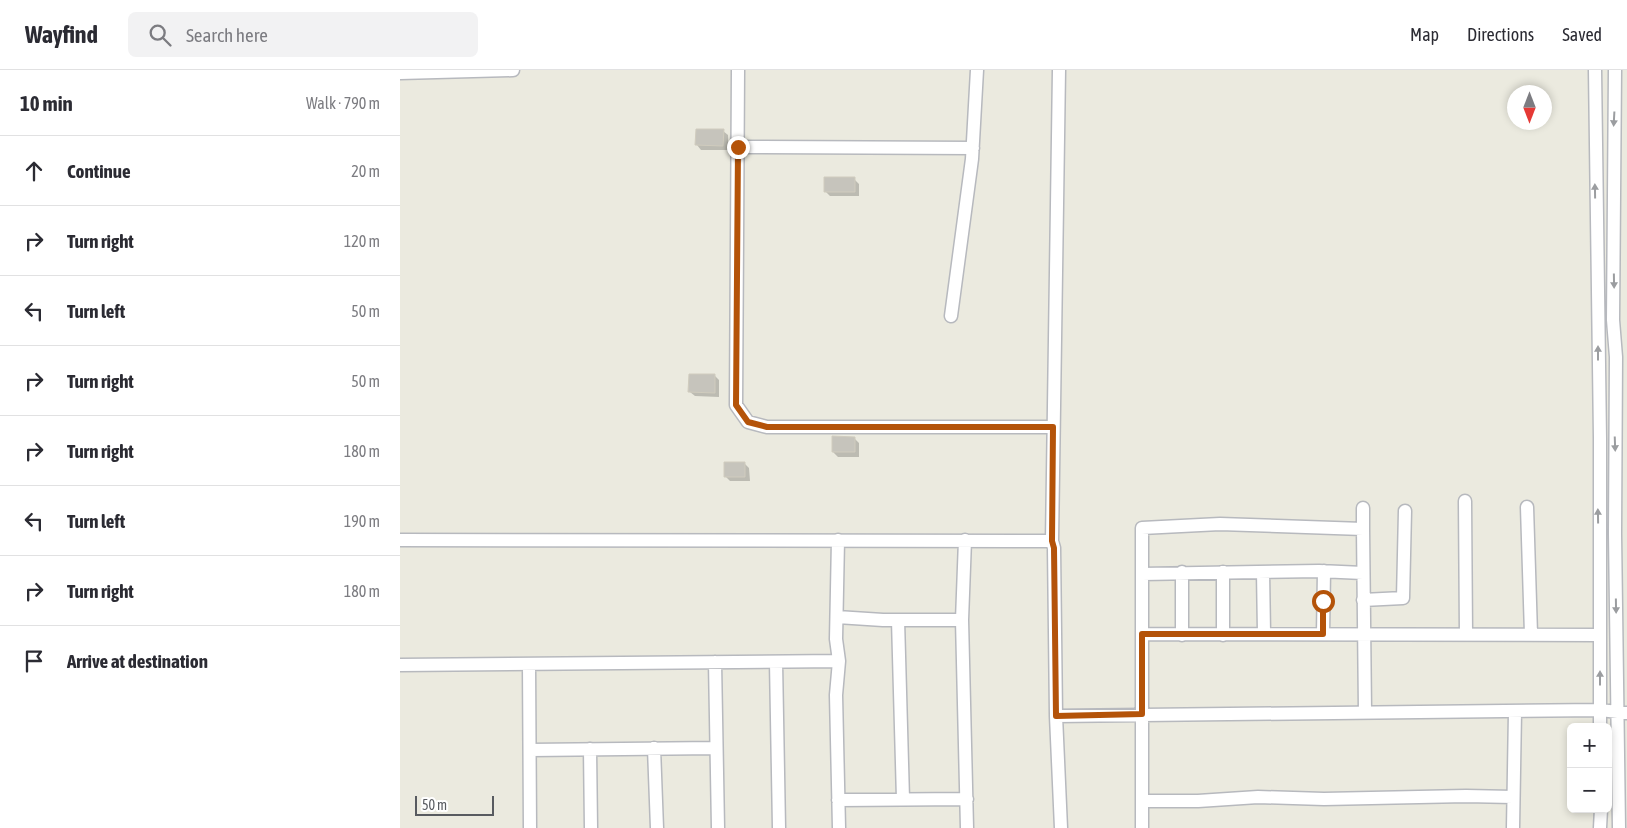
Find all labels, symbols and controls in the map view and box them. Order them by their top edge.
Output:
search box [128,12,478,57]
text: Wayfind [25,21,98,48]
icon: search [146,21,174,49]
text: Search here [186,24,268,46]
text: Map [1410,24,1439,45]
text: Directions [1467,24,1534,45]
text: Saved [1562,24,1602,45]
north arrow [1507,85,1552,130]
text: 10 min [20,91,73,115]
text: Walk · 790 m [306,94,380,112]
one-way arrow [1609,111,1617,127]
route end [727,136,750,159]
icon: ahead [20,157,48,185]
text: Continue [67,160,131,182]
text: 20 m [351,162,380,180]
one-way arrow [1591,182,1599,198]
icon: right [20,227,48,255]
text: Turn right [67,230,134,252]
text: 120 m [344,232,380,250]
one-way arrow [1610,273,1618,289]
icon: left [20,297,48,325]
text: Turn left [67,300,125,322]
text: 50 m [351,302,380,320]
one-way arrow [1594,345,1602,361]
icon: right [20,367,48,395]
text: Turn right [67,370,134,392]
text: 50 m [351,372,380,390]
one-way arrow [1612,436,1620,452]
icon: right [20,437,48,465]
text: Turn right [67,440,134,462]
text: 180 m [344,442,380,460]
icon: left [20,507,48,535]
one-way arrow [1594,507,1602,523]
text: Turn left [67,510,125,532]
text: 190 m [344,512,380,530]
icon: right [20,577,48,605]
text: Turn right [67,580,134,602]
text: 180 m [344,582,380,600]
route start [1312,590,1335,613]
one-way arrow [1613,598,1621,614]
icon: arrive [20,647,48,675]
text: Arrive at destination [67,650,208,672]
one-way arrow [1596,670,1604,686]
map controls [1567,723,1612,813]
button: + [1567,723,1612,768]
button: − [1567,768,1612,813]
scale bar [415,793,494,816]
text: 50 m [422,797,447,813]

